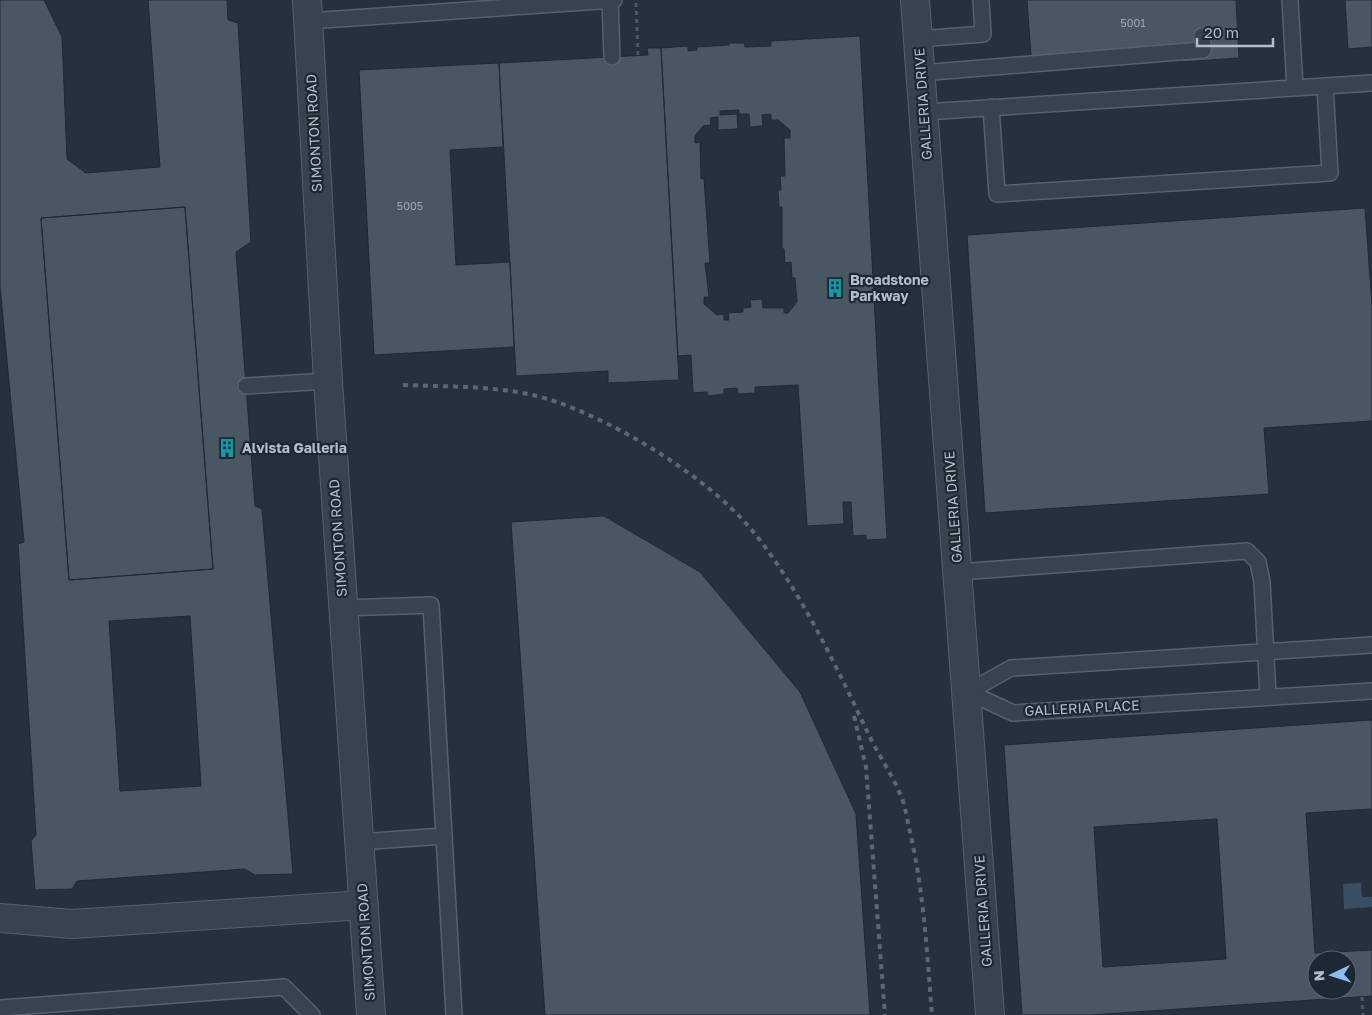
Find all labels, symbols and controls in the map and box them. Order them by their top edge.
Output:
scale bar [1197,15,1273,47]
house number: 5001 [1120,16,1146,29]
text: 20 m [1204,23,1239,41]
street label: GALLERIA DRIVE [910,48,935,160]
street label: SIMONTON ROAD [302,74,325,192]
house number: 5005 [397,199,423,212]
place label: Broadstone Parkway [850,271,929,304]
building icon: Broadstone Parkway [824,277,846,299]
building icon: Alvista Galleria [216,437,238,459]
place label: Alvista Galleria [242,439,347,456]
street label: GALLERIA DRIVE [940,451,965,563]
street label: SIMONTON ROAD [325,479,350,598]
street label: GALLERIA PLACE [1024,696,1140,719]
street label: GALLERIA DRIVE [970,855,995,967]
street label: SIMONTON ROAD [353,883,378,1002]
north arrow [1307,950,1357,1000]
text: N [1310,970,1327,982]

